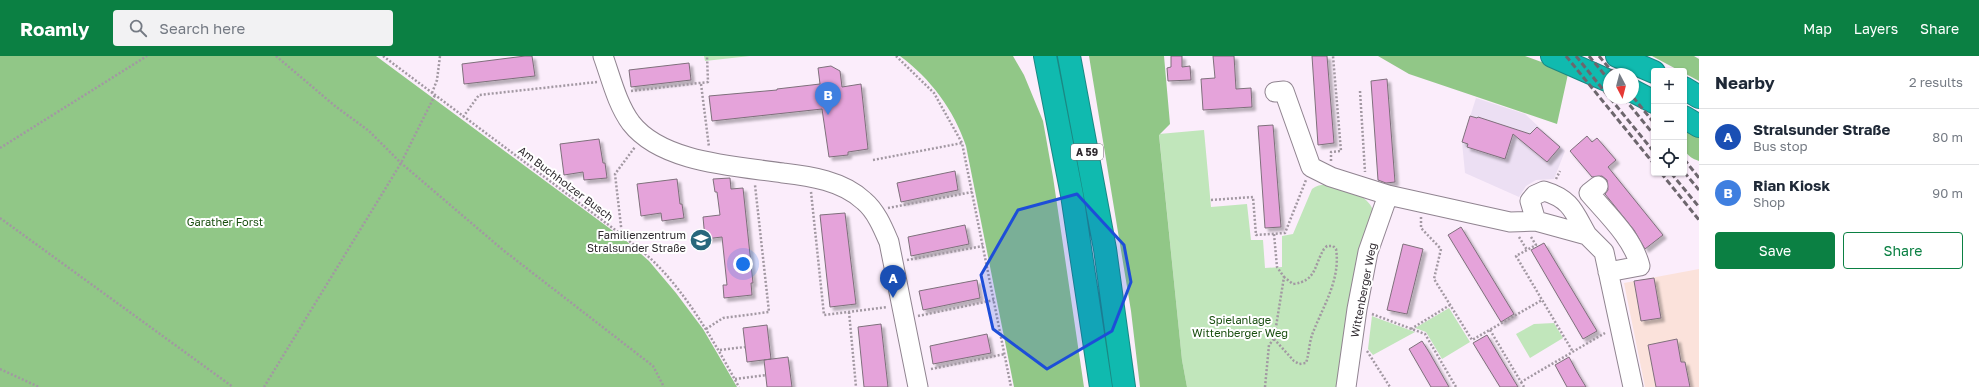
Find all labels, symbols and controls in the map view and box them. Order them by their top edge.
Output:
search box [113,10,393,46]
text: Roamly [20,17,89,40]
icon: search [127,17,149,39]
text: Search here [159,19,245,37]
text: Map [1803,20,1832,37]
text: Layers [1854,20,1898,37]
text: Share [1920,20,1959,37]
north arrow [1603,68,1639,104]
map controls [1651,68,1687,176]
button: + [1651,68,1687,104]
text: Nearby [1715,72,1775,93]
text: 2 results [1909,74,1963,90]
pin: B [815,82,841,115]
button: − [1651,104,1687,140]
text: Stralsunder Straße [1753,120,1890,138]
text: A [1723,129,1733,145]
text: 80 m [1932,129,1963,145]
text: Bus stop [1753,138,1808,154]
button: locate [1651,140,1687,176]
street label: Am Buchholzer Busch [516,143,616,223]
road number: A 59 [1071,144,1103,160]
text: Rian Kiosk [1753,176,1830,194]
text: B [1723,185,1733,201]
text: 90 m [1932,185,1963,201]
text: Shop [1753,194,1785,210]
park label: Garather Forst [187,215,263,228]
school or university icon: Familienzentrum Stralsunder Straße [688,227,714,253]
place label: Familienzentrum Stralsunder Straße [587,228,686,254]
button: Save [1715,232,1835,269]
button: Share [1843,232,1963,269]
street label: Wittenberger Weg [1347,242,1379,338]
your location [733,254,753,274]
pin: A [880,265,906,298]
park label: Spielanlage Wittenberger Weg [1192,313,1288,339]

